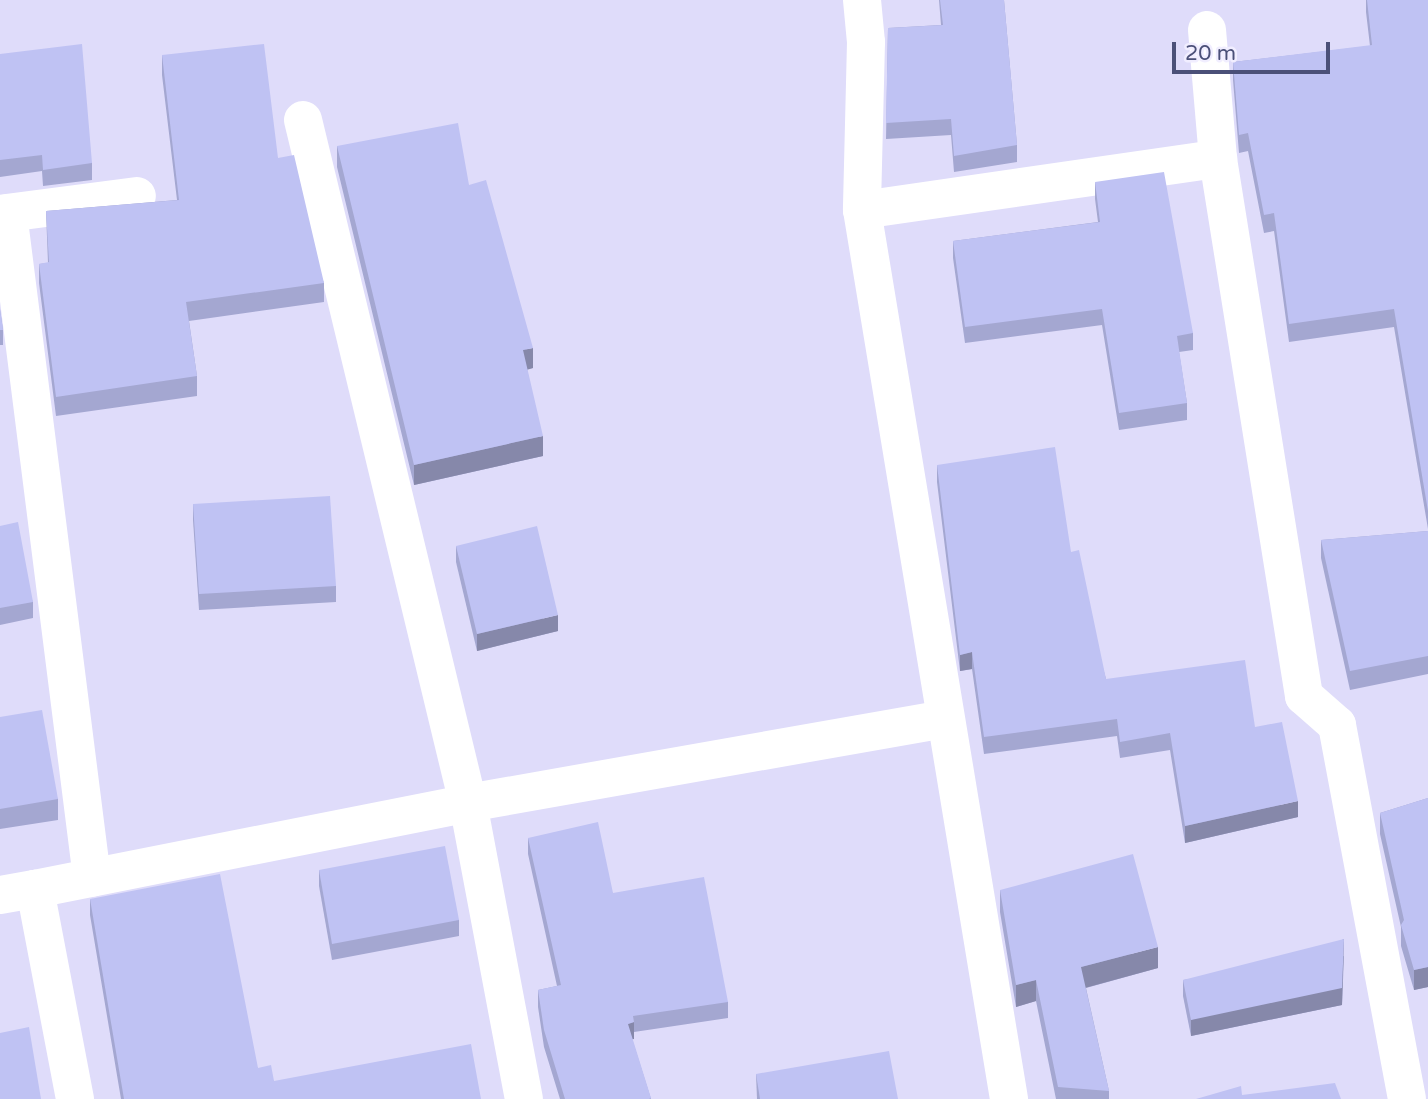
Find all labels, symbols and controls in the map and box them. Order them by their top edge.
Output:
scale bar [1176,28,1334,72]
text: 20 m [1185,41,1236,66]

